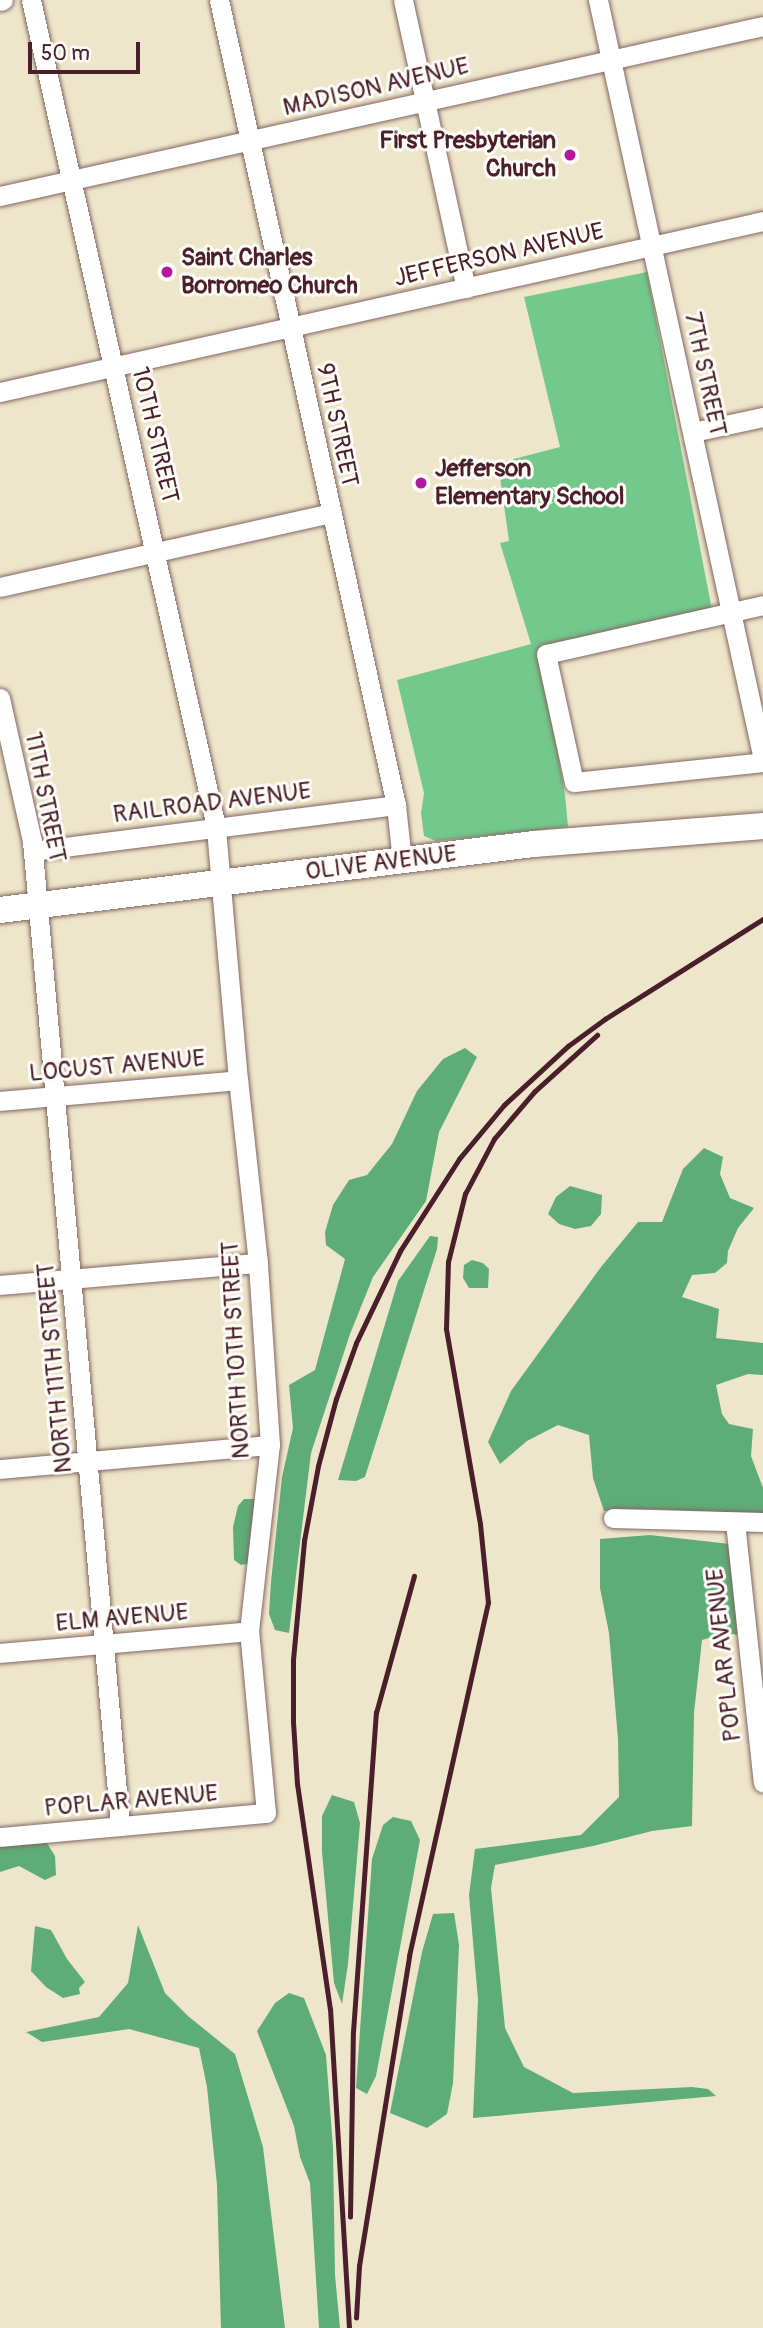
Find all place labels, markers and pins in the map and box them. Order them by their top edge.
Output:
place label: First Presbyterian Church [379,127,556,183]
marker: First Presbyterian Church [562,147,578,163]
place label: Saint Charles Borromeo Church [181,244,358,300]
marker: Saint Charles Borromeo Church [159,264,175,280]
place label: Jefferson Elementary School [435,455,625,511]
marker: Jefferson Elementary School [413,475,429,491]

